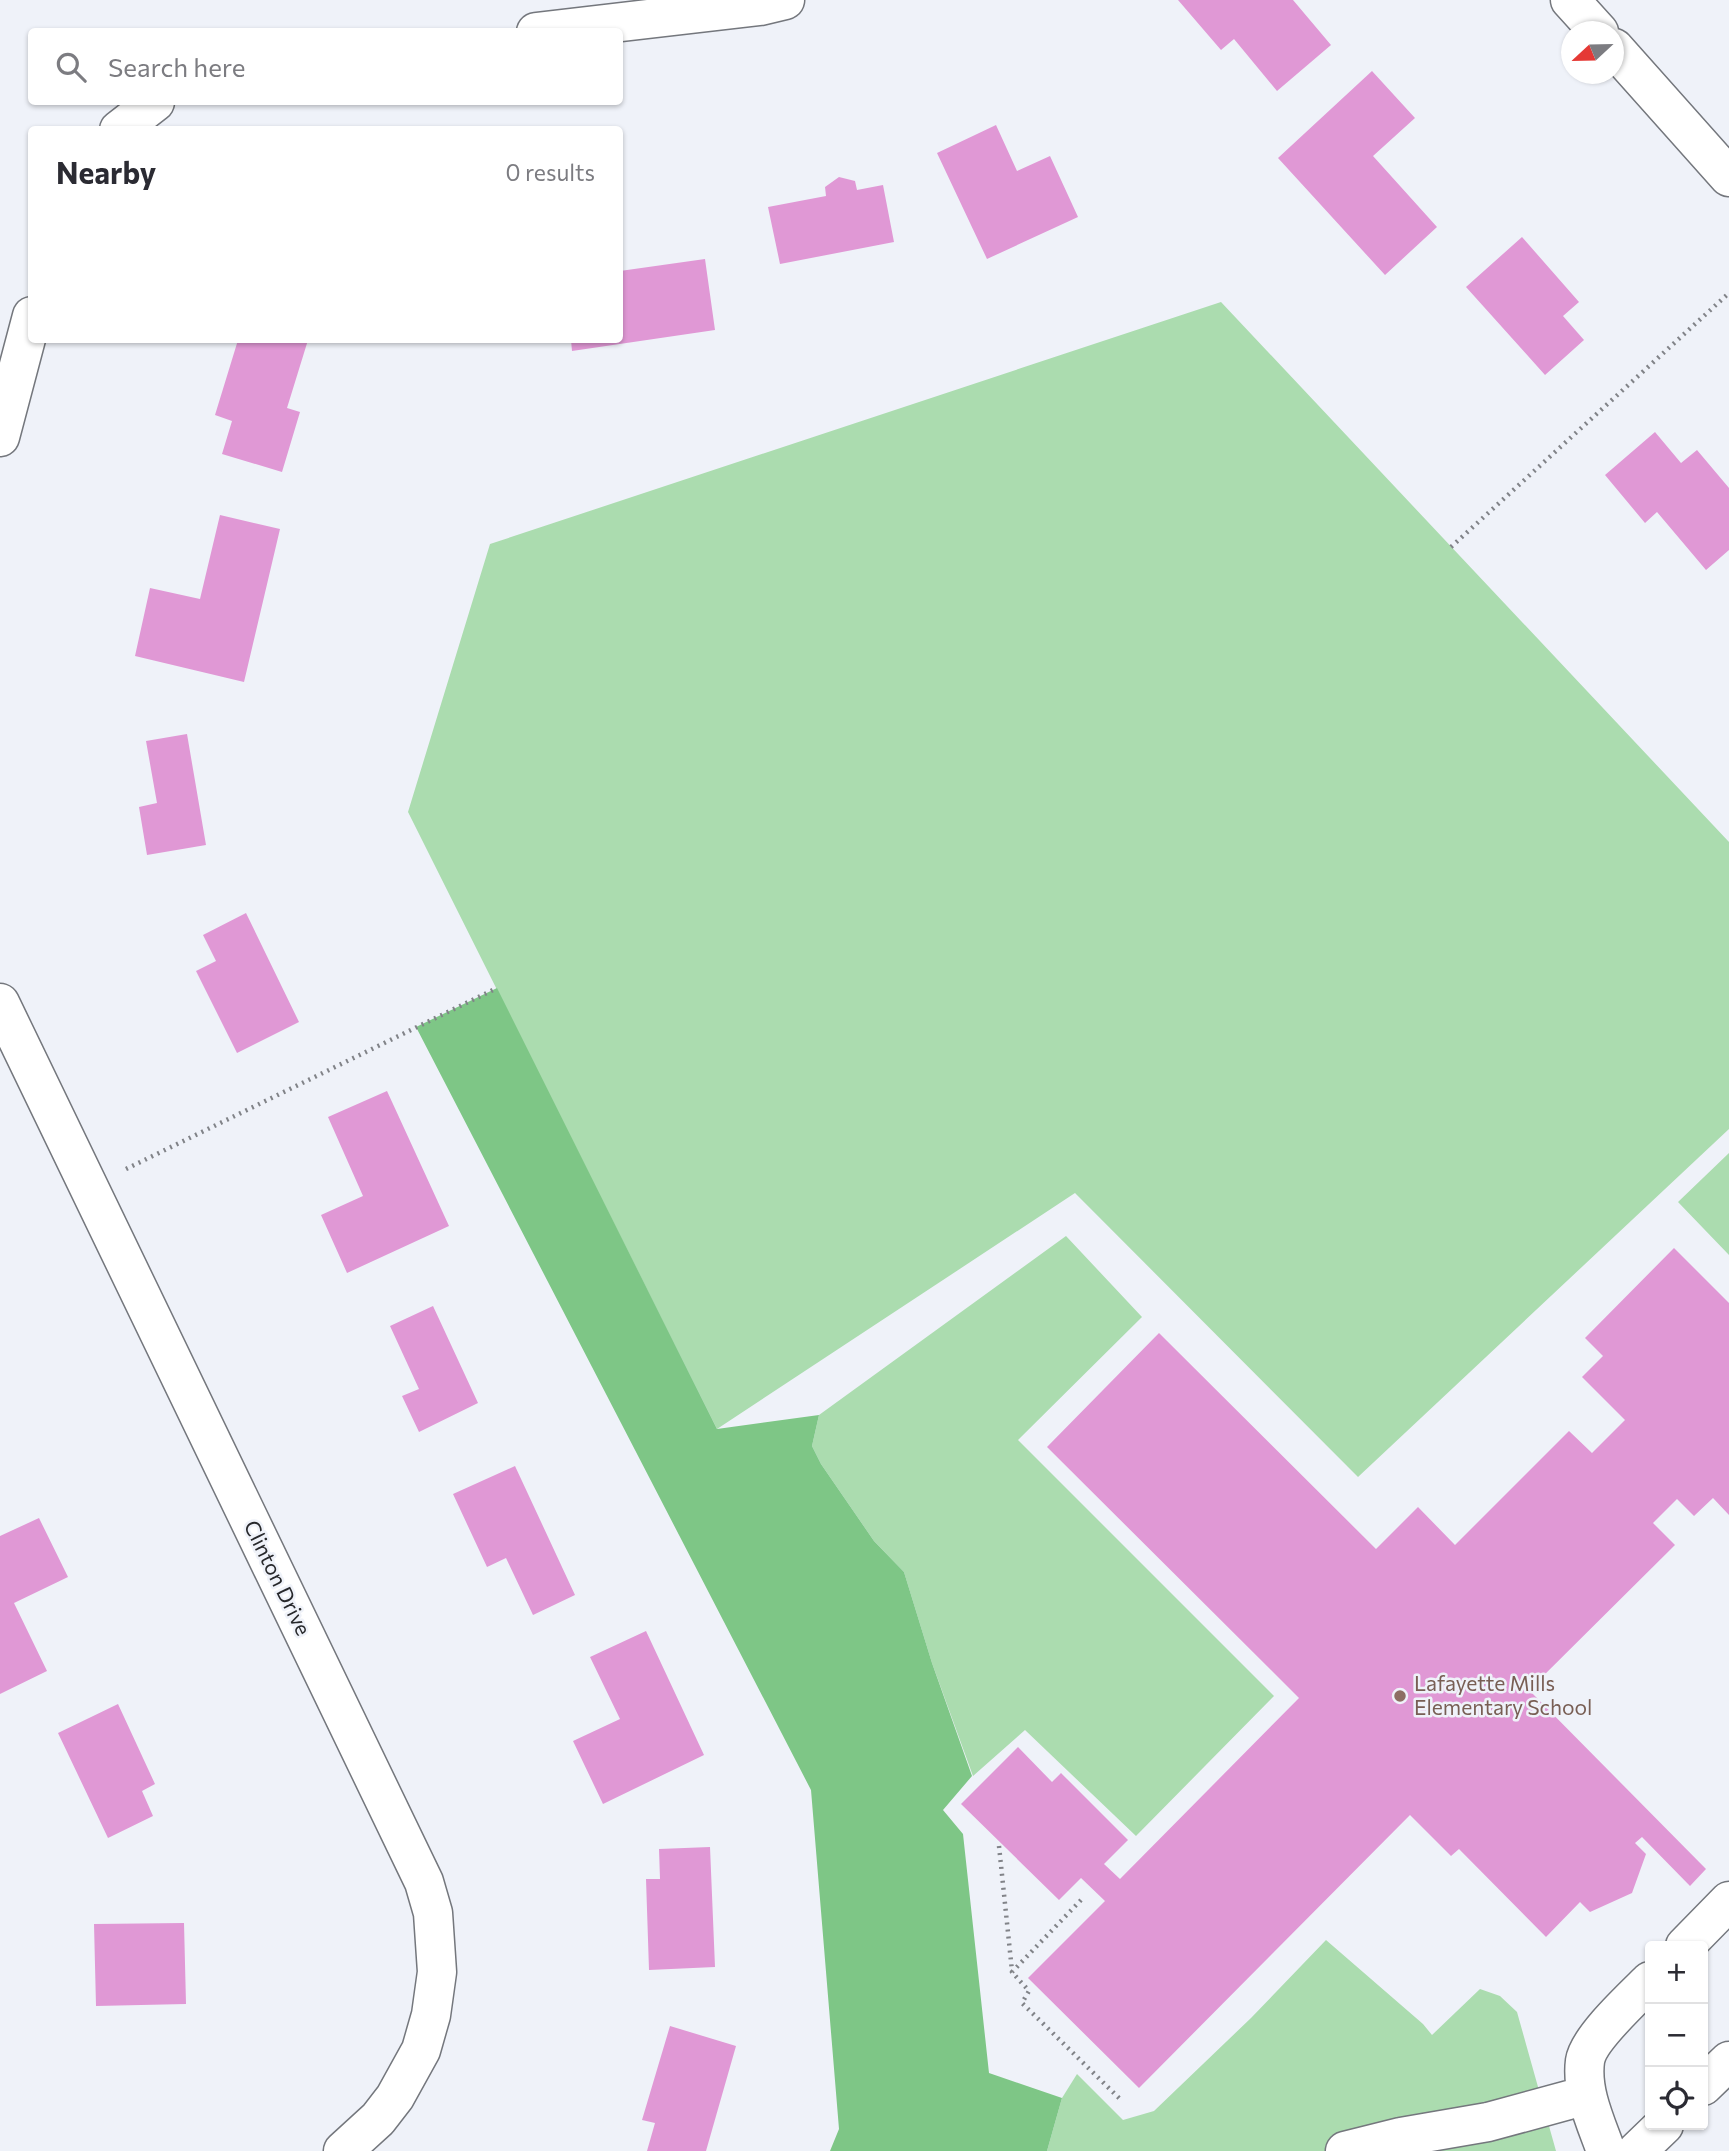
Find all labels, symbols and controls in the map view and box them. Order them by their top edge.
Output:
north arrow [1561,21,1624,84]
search box [28,28,623,105]
icon: search [52,48,90,86]
text: Search here [108,51,246,82]
text: Nearby [56,153,156,190]
text: 0 results [506,158,595,186]
street label: Clinton Drive [240,1516,317,1639]
place label: Lafayette Mills Elementary School [1414,1670,1592,1719]
marker: Lafayette Mills Elementary School [1392,1688,1408,1704]
map controls [1645,1941,1708,2130]
button: + [1645,1941,1708,2004]
button: − [1645,2004,1708,2067]
button: locate [1645,2067,1708,2130]

